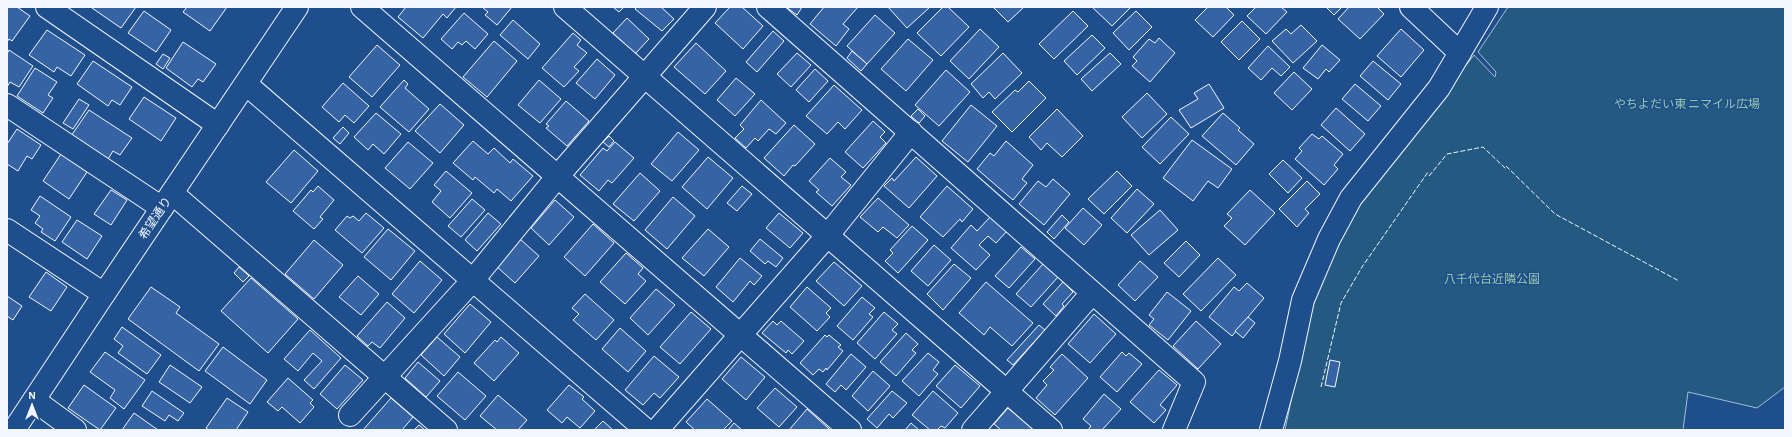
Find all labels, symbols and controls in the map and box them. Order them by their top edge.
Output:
park label: やちよだい東 ニマイル広場 [1614,97,1760,110]
street label: 希望通り [136,194,173,241]
park label: 八千代台近隣公園 [1444,272,1540,285]
north arrow [12,385,52,425]
text: N [28,390,36,401]

